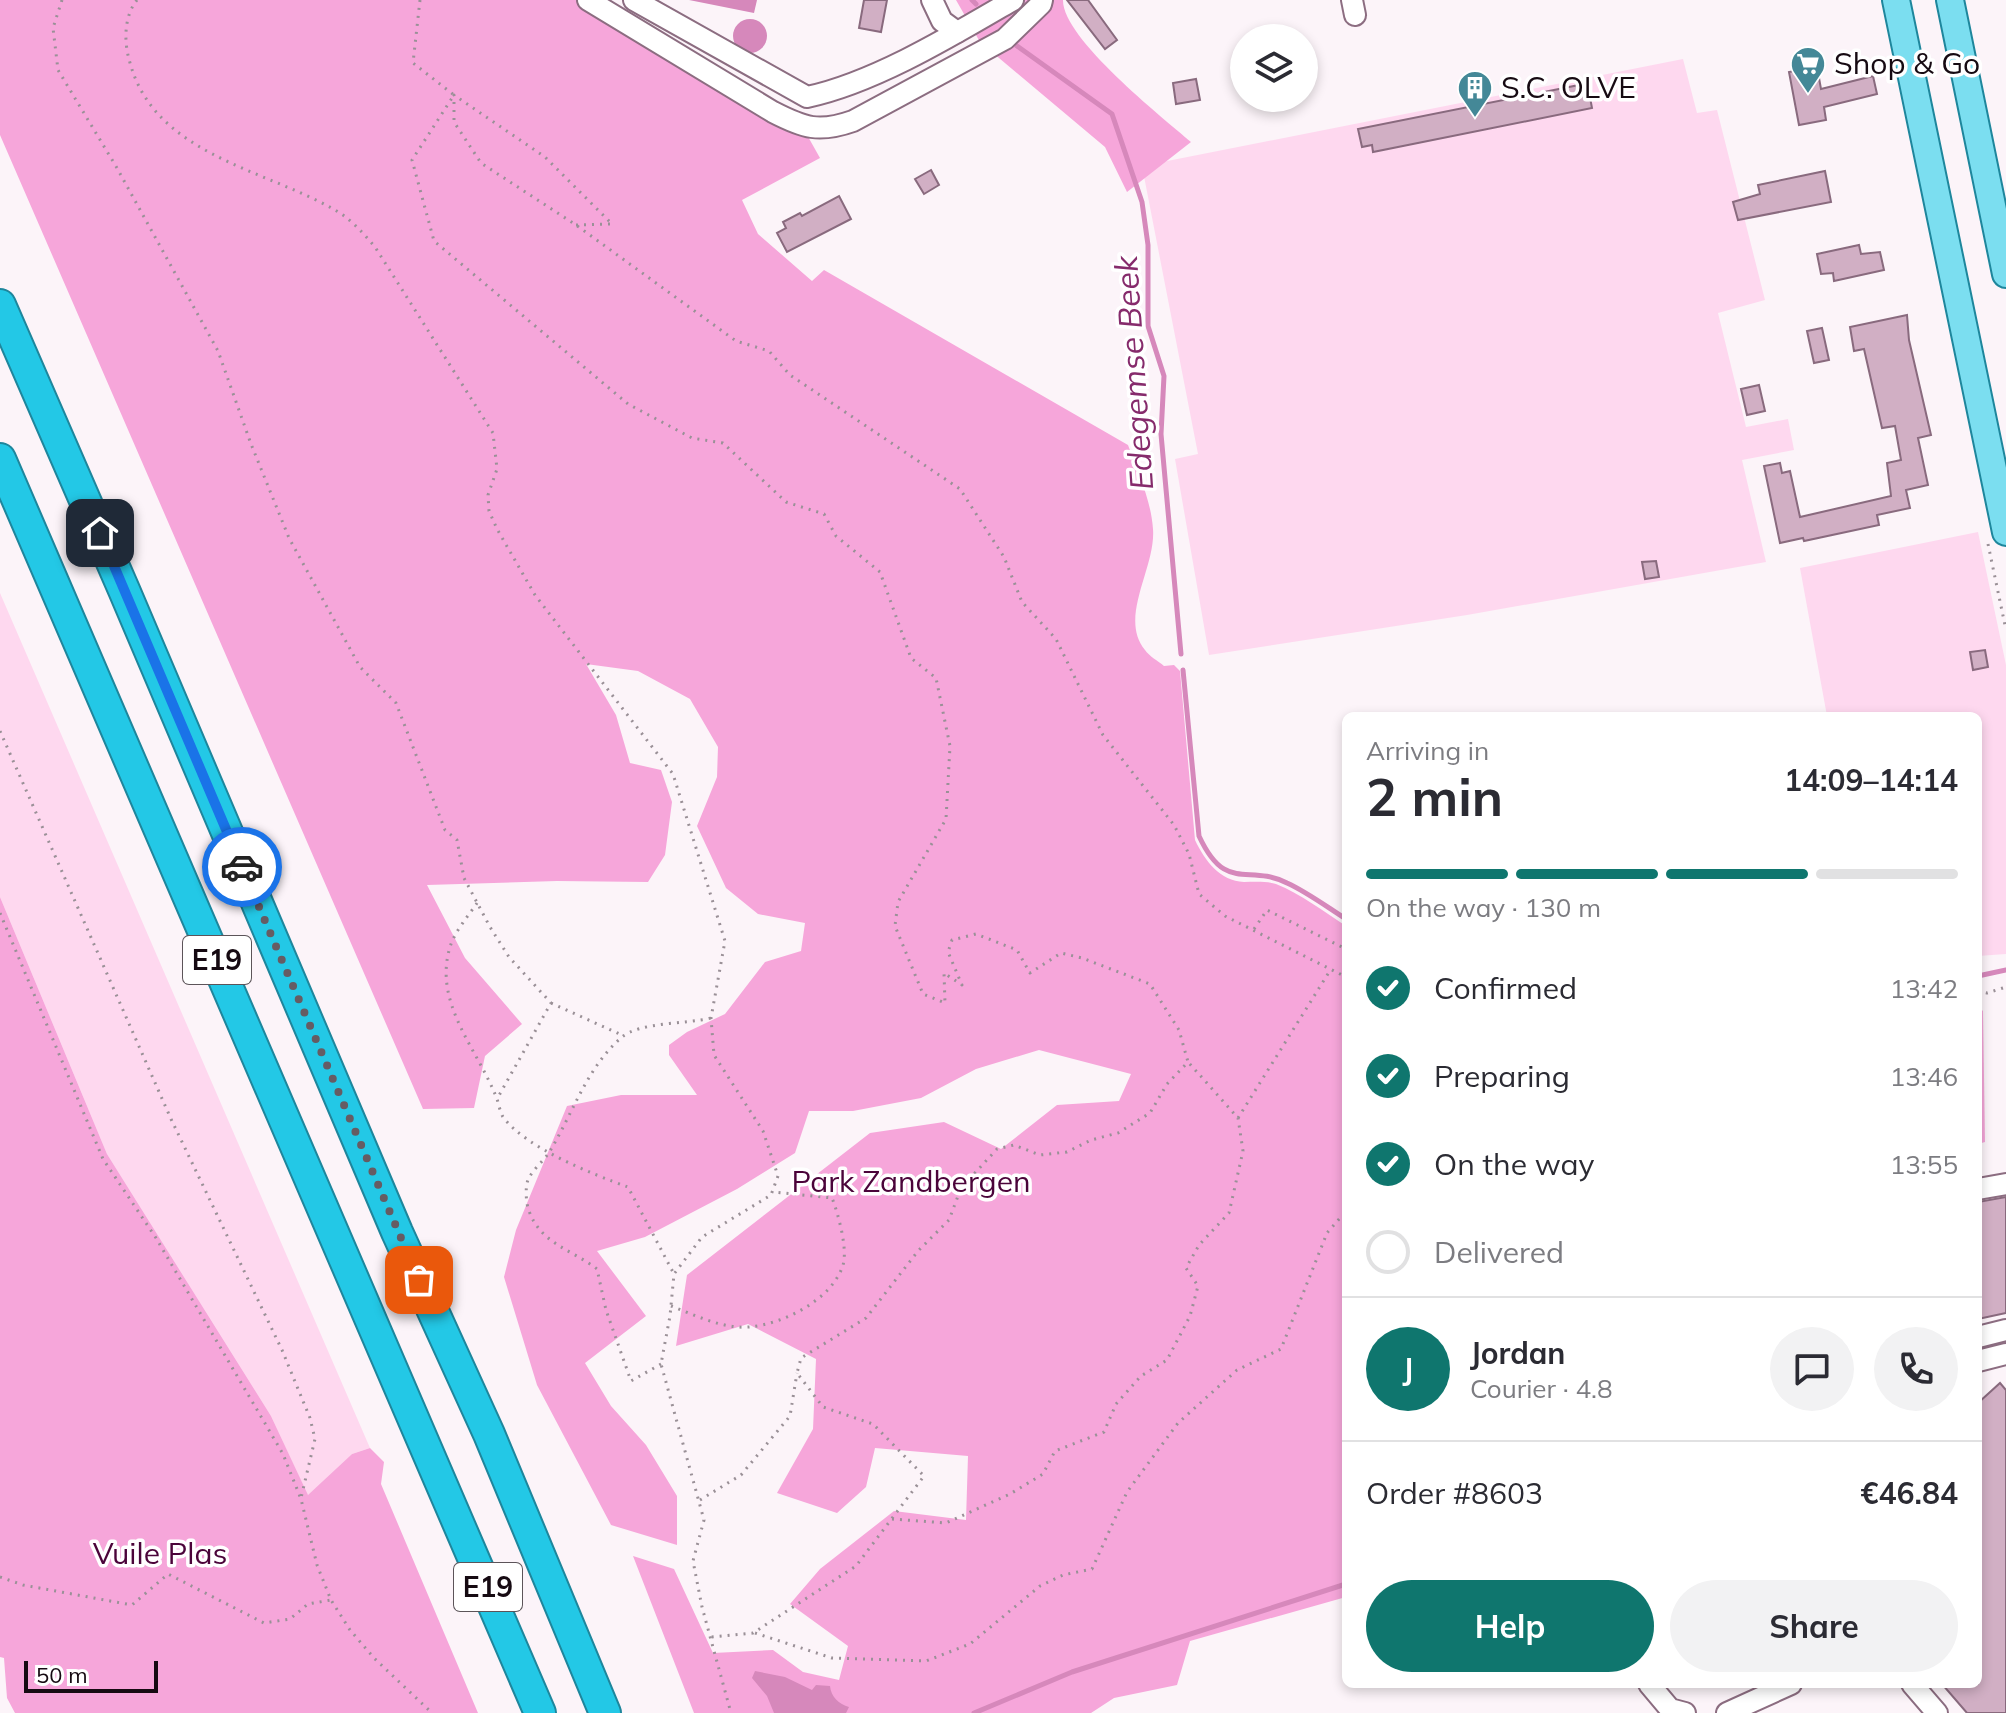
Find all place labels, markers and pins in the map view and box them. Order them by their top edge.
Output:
place label: Shop & Go [1834,44,1980,82]
supermarket icon: Shop & Go [1789,45,1827,95]
place label: S.C. OLVE [1501,68,1636,106]
building icon: S.C. OLVE [1456,69,1494,119]
pin [66,499,134,567]
pin [385,1246,453,1314]

